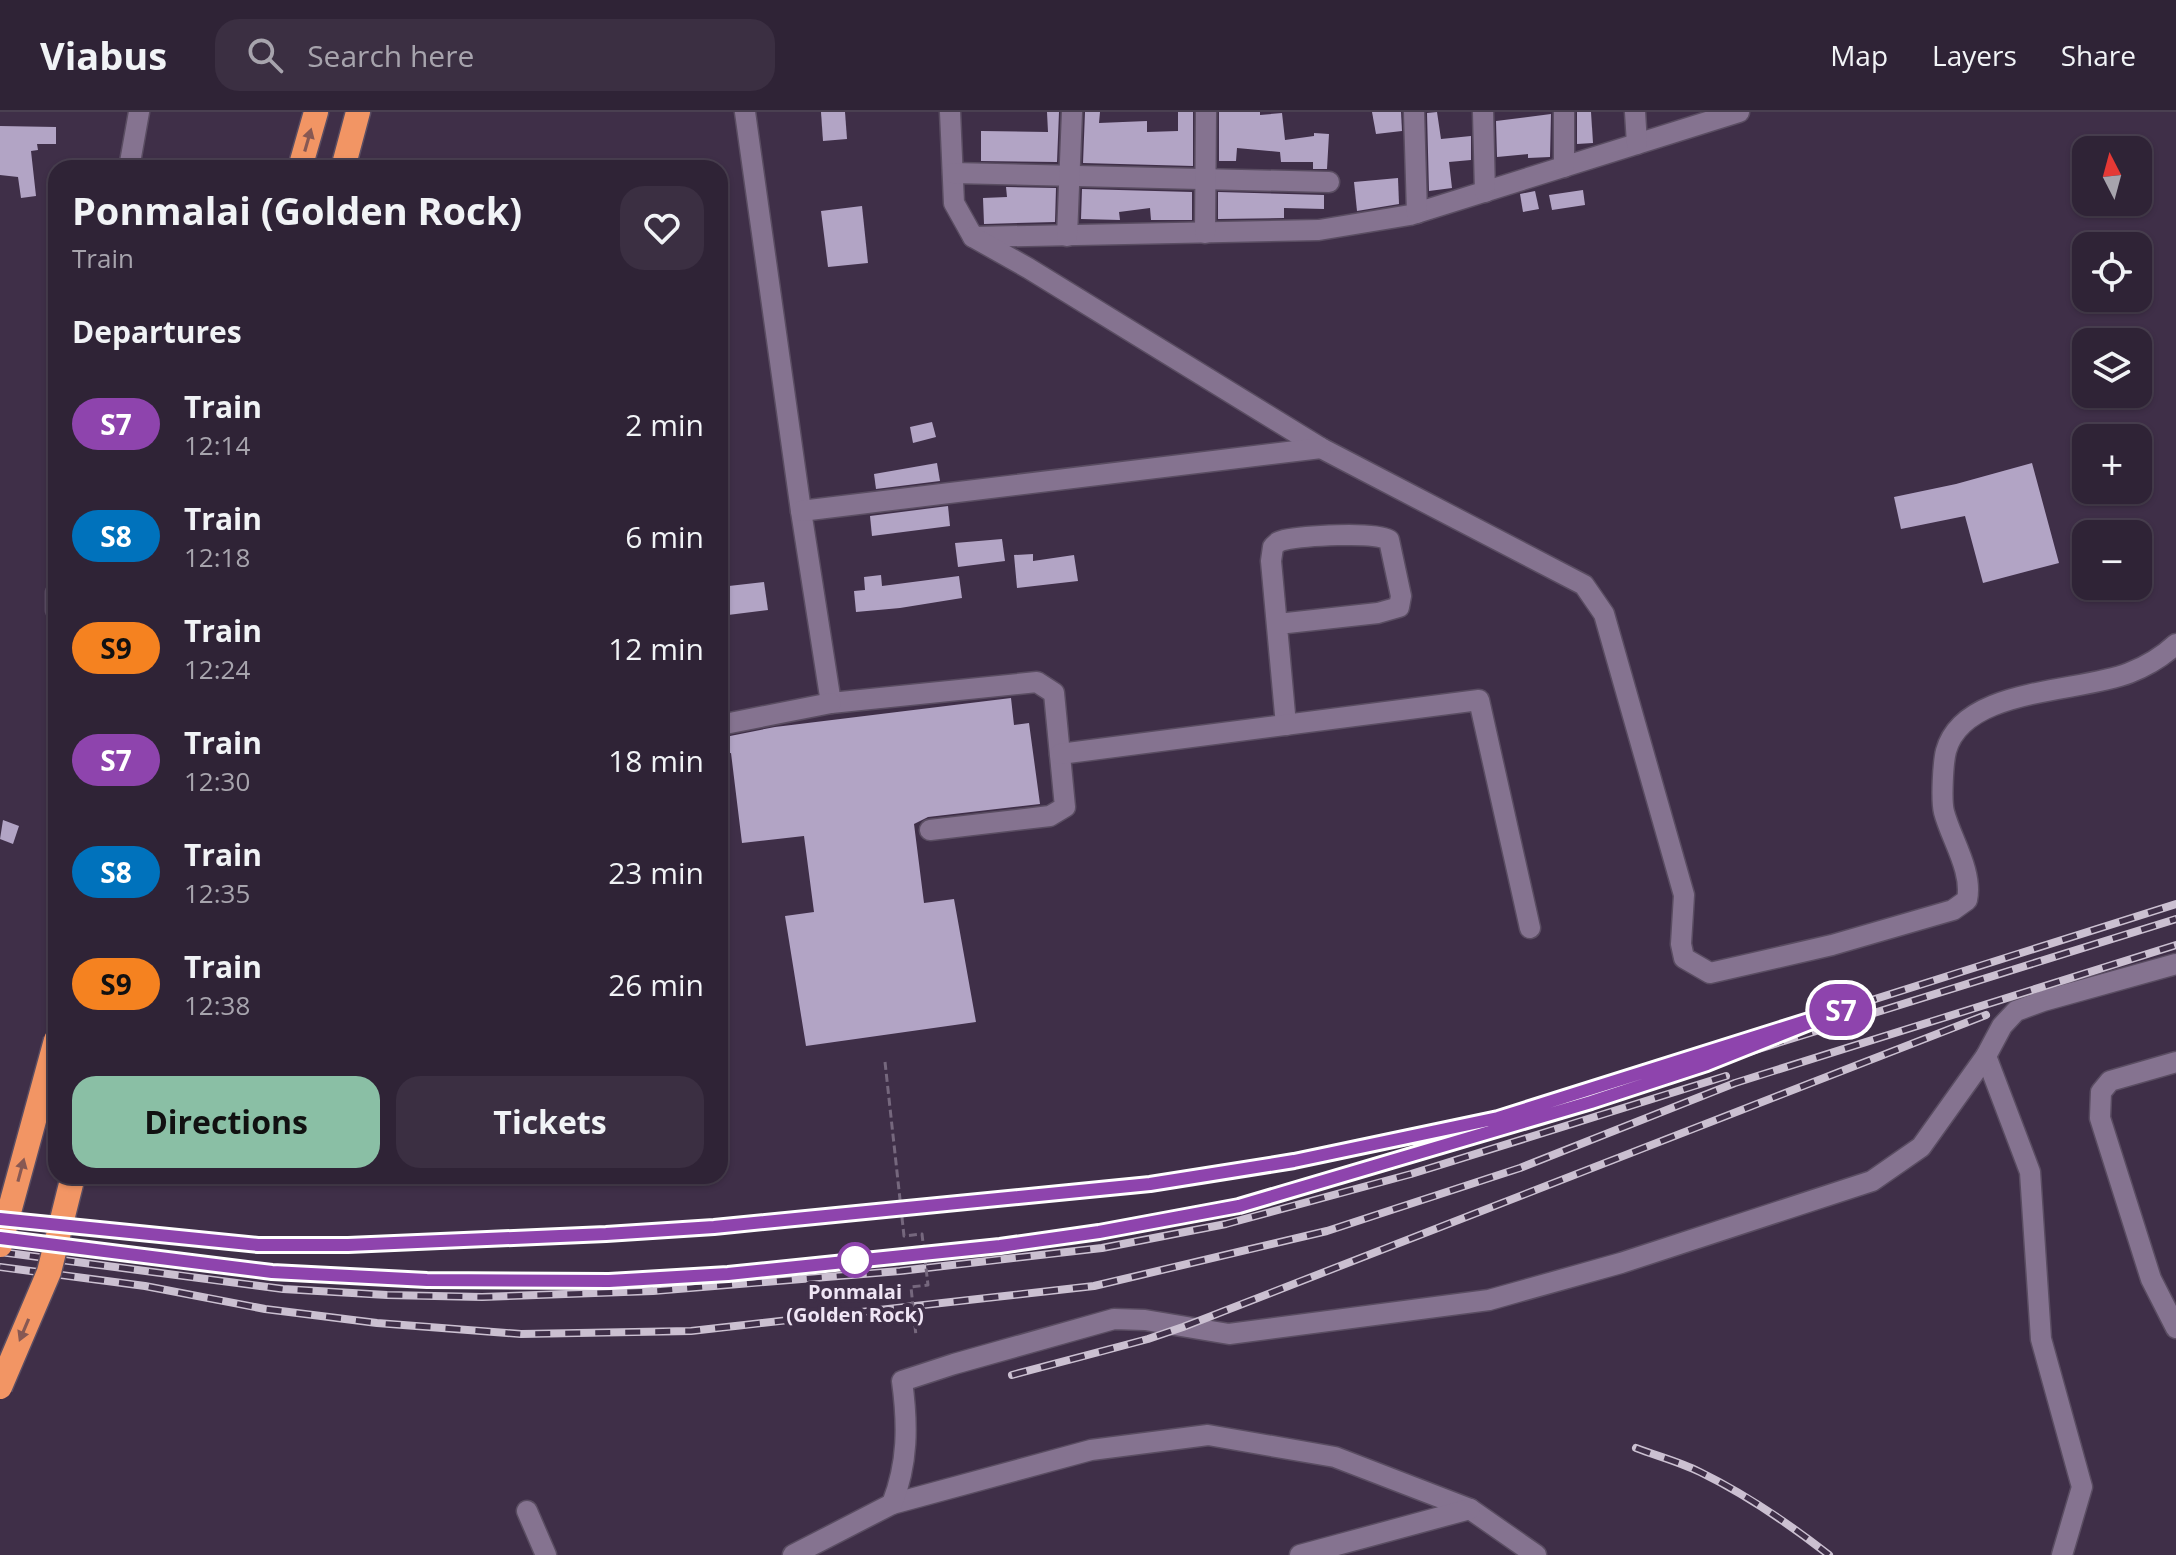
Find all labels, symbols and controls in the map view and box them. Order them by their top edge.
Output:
search box [215,19,775,91]
text: Viabus [40,29,167,81]
icon: search [243,33,287,77]
text: Search here [307,35,474,76]
text: Map [1830,36,1888,74]
text: Layers [1932,36,2017,74]
text: Share [2061,36,2136,74]
one-way arrow [302,128,315,152]
north arrow [2072,136,2152,216]
map controls [2072,136,2152,600]
text: Ponmalai (Golden Rock) [72,184,522,236]
button: heart [620,186,704,270]
button: locate [2072,232,2152,312]
text: Train [72,240,134,276]
text: Departures [72,311,242,352]
button: layers [2072,328,2152,408]
text: Train [184,386,262,427]
text: 2 min [625,404,704,445]
text: S7 [100,405,132,443]
button: + [2072,424,2152,504]
text: 12:14 [184,427,250,463]
text: Train [184,498,262,539]
text: 6 min [625,516,704,557]
text: S8 [100,517,132,555]
button: − [2072,520,2152,600]
text: 12:18 [184,539,250,575]
text: Train [184,610,262,651]
text: 12 min [608,628,704,669]
text: S9 [100,629,132,667]
text: 12:24 [184,651,250,687]
text: Train [184,722,262,763]
text: 18 min [608,740,704,781]
text: S7 [100,741,132,779]
text: 12:30 [184,763,250,799]
text: Train [184,834,262,875]
text: 23 min [608,852,704,893]
text: S8 [100,853,132,891]
text: 12:35 [184,875,250,911]
text: Train [184,946,262,987]
text: 26 min [608,964,704,1005]
text: S9 [100,965,132,1003]
line badge: S7 [1805,984,1877,1036]
text: 12:38 [184,987,250,1023]
text: S7 [1825,991,1857,1029]
button: Directions [72,1076,380,1168]
button: Tickets [396,1076,704,1168]
one-way arrow [15,1157,27,1182]
marker: Ponmalai (Golden Rock) [838,1243,872,1277]
place label: Ponmalai (Golden Rock) [786,1278,924,1328]
one-way arrow [18,1318,31,1341]

